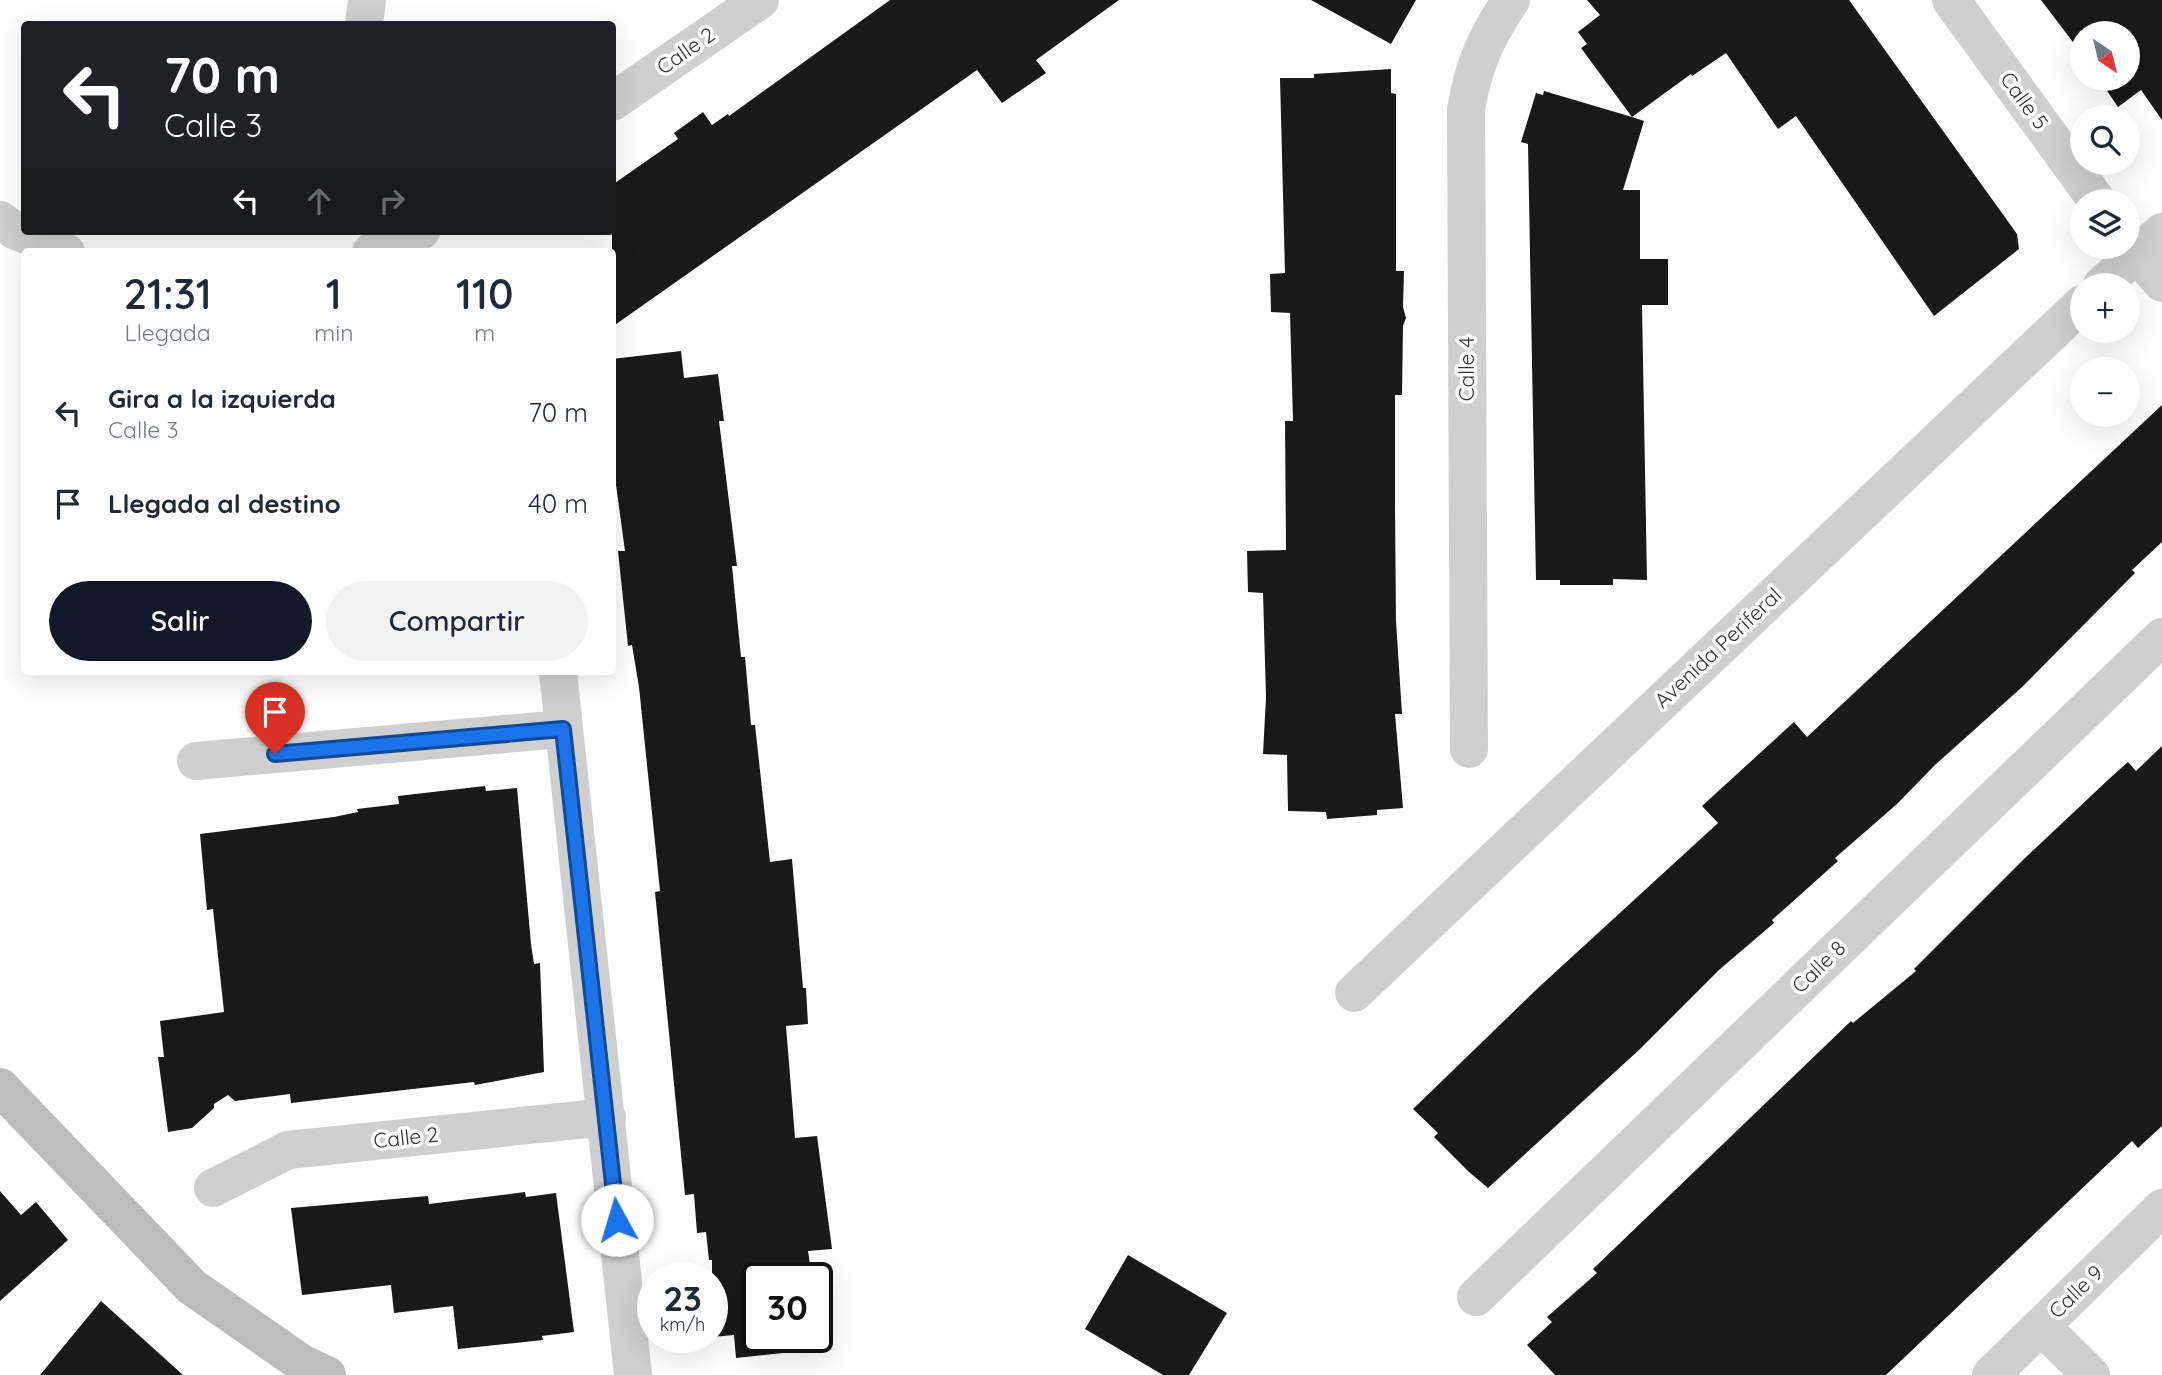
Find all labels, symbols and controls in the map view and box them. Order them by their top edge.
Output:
street label: Calle 2 [651,21,720,80]
north arrow [2070,21,2140,91]
map controls [2070,21,2140,427]
text: 70 m [164,44,280,105]
icon: left [49,49,140,140]
street label: Calle 5 [1995,67,2054,134]
text: Calle 3 [164,105,262,145]
button: search [2070,105,2140,175]
icon: left [227,182,265,220]
icon: ahead [300,182,338,220]
icon: right [373,182,411,220]
button: layers [2070,189,2140,259]
text: 21:31 [123,267,212,320]
text: 1 [326,267,342,320]
text: 110 [456,267,514,320]
button: + [2070,273,2140,343]
text: Llegada [125,318,211,347]
text: min [314,318,353,347]
text: m [474,318,495,347]
street label: Calle 4 [1453,337,1479,401]
button: − [2070,357,2140,427]
text: Gira a la izquierda [108,382,336,415]
icon: left [49,394,87,432]
text: 70 m [528,396,588,429]
text: Calle 3 [108,415,179,444]
icon: arrive [49,485,87,523]
text: Llegada al destino [108,487,341,520]
text: 40 m [528,487,588,520]
button: Salir [49,581,312,661]
button: Compartir [326,581,588,661]
street label: Avenida Periferal [1648,582,1786,713]
pin [245,682,305,754]
icon: arrive [256,693,294,731]
street label: Calle 8 [1786,934,1851,998]
street label: Calle 2 [372,1121,440,1153]
position arrow [580,1183,654,1257]
street label: Calle 9 [2043,1259,2108,1323]
speed limit sign: 30 [742,1262,833,1353]
text: 23 [663,1276,702,1320]
text: km/h [660,1313,705,1336]

